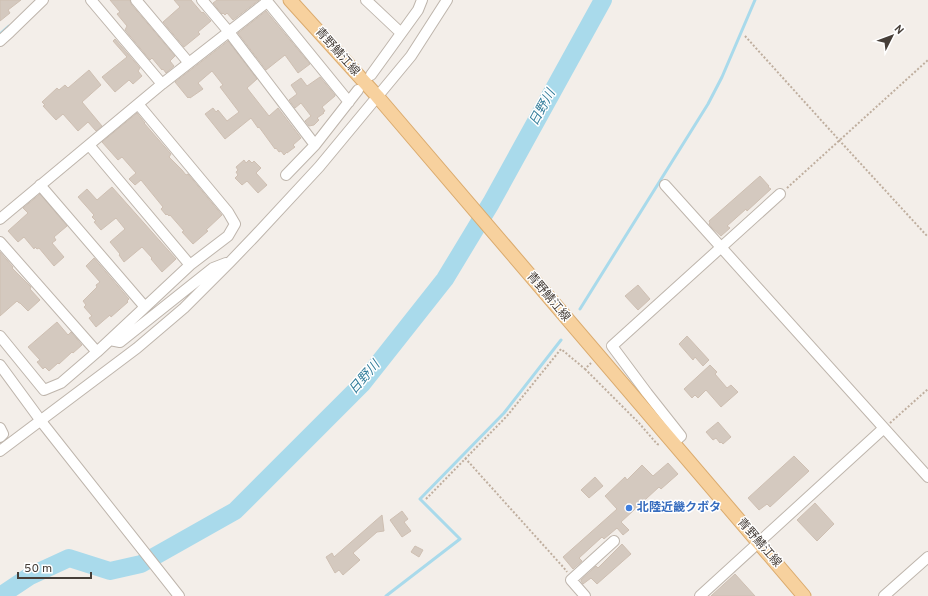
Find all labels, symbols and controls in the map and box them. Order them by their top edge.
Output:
north arrow [872,16,912,56]
text: N [891,22,907,38]
street label: 青野鯖江線 [311,24,363,80]
water label: 日野川 [527,85,560,129]
street label: 青野鯖江線 [523,269,573,325]
water label: 日野川 [346,357,385,398]
place label: 北陸近畿クボタ [637,500,721,516]
marker: 北陸近畿クボタ [624,503,634,513]
street label: 青野鯖江線 [733,515,785,571]
scale bar [18,554,91,580]
text: 50 m [24,561,52,577]

